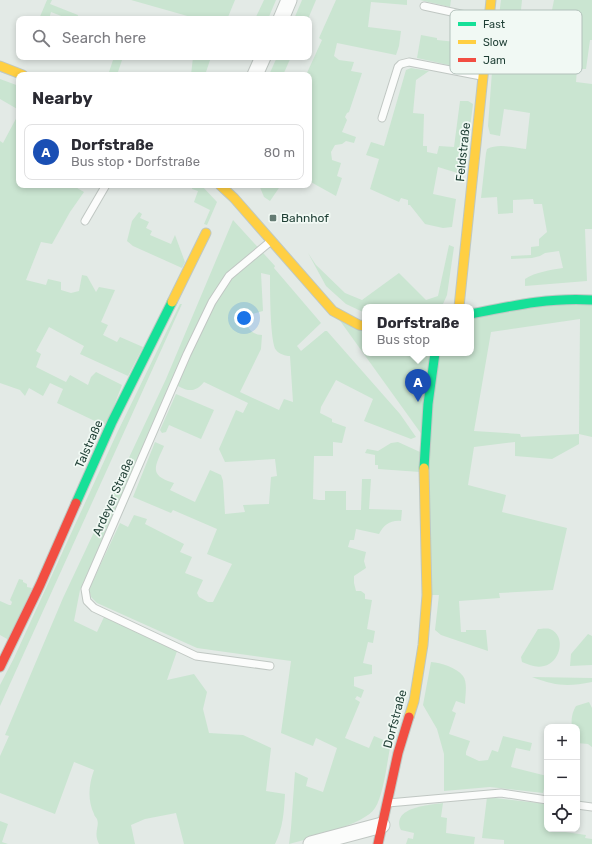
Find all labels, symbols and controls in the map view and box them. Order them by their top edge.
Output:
legend [450,10,582,74]
search box [16,16,312,60]
text: Fast [483,18,506,31]
icon: search [30,27,52,49]
text: Search here [62,29,146,47]
text: Slow [483,36,508,49]
text: Jam [483,54,506,67]
text: Nearby [32,88,93,108]
street label: Feldstraße [453,121,473,182]
text: Dorfstraße [71,136,154,154]
text: A [41,145,51,160]
text: 80 m [264,145,295,160]
text: Bus stop · Dorfstraße [71,154,200,169]
place label: Bahnhof [281,211,329,225]
marker: Bahnhof [268,213,278,223]
popup [362,304,474,356]
your location [234,308,254,328]
text: Dorfstraße [377,314,459,332]
text: Bus stop [377,332,430,347]
pin: A [405,369,431,402]
street label: Talstraße [72,418,106,470]
street label: Ardeyer Straße [90,456,136,538]
street label: Dorfstraße [380,688,410,750]
map controls [544,724,580,832]
button: + [544,724,580,760]
button: − [544,760,580,796]
button: locate [544,796,580,832]

